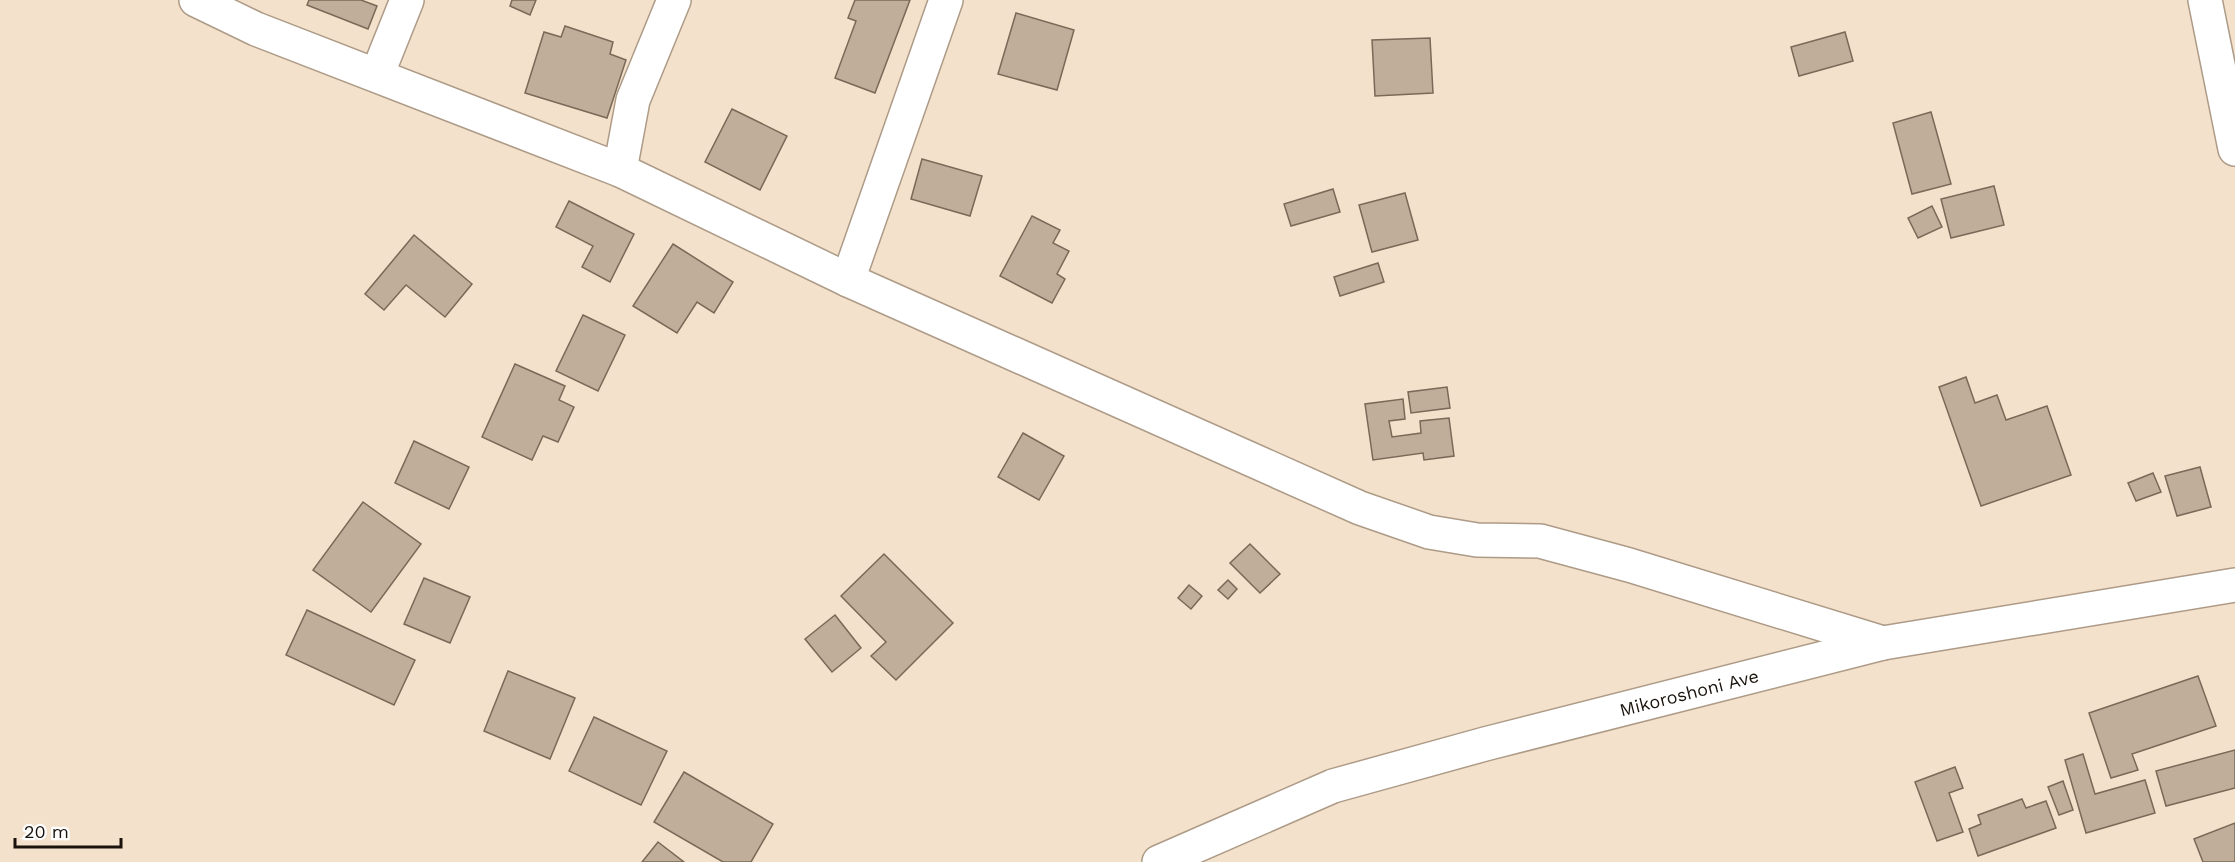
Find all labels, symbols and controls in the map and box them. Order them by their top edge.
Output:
street label: Mikoroshoni Ave [1617,665,1761,720]
scale bar [15,811,122,849]
text: 20 m [24,821,69,842]

